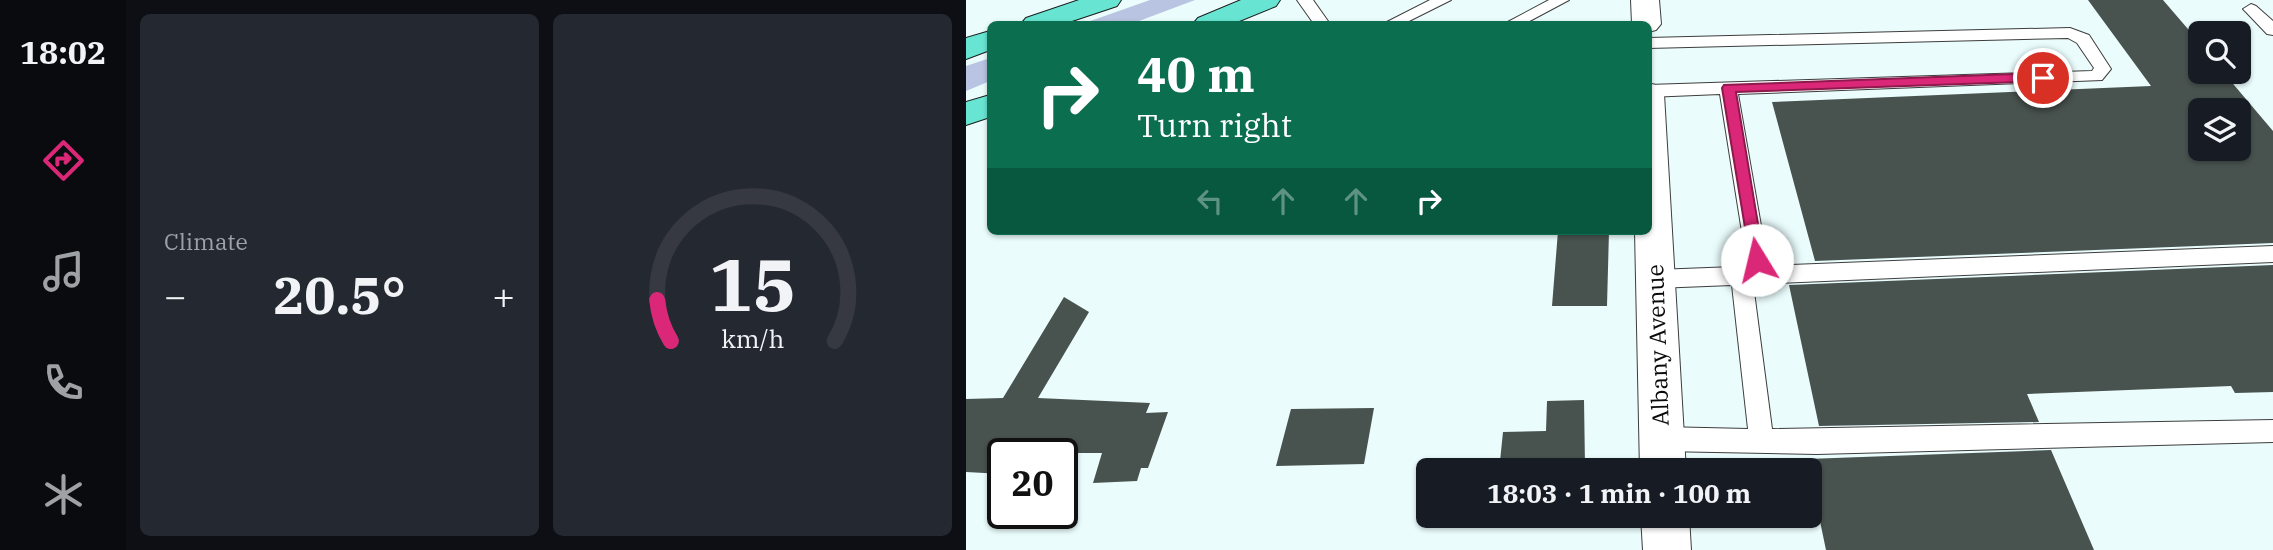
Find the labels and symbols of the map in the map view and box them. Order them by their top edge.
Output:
pin [2013,48,2073,108]
position arrow [1720,223,1794,297]
street label: Albany Avenue [1639,264,1675,426]
speed limit sign: 20 [987,438,1078,529]

